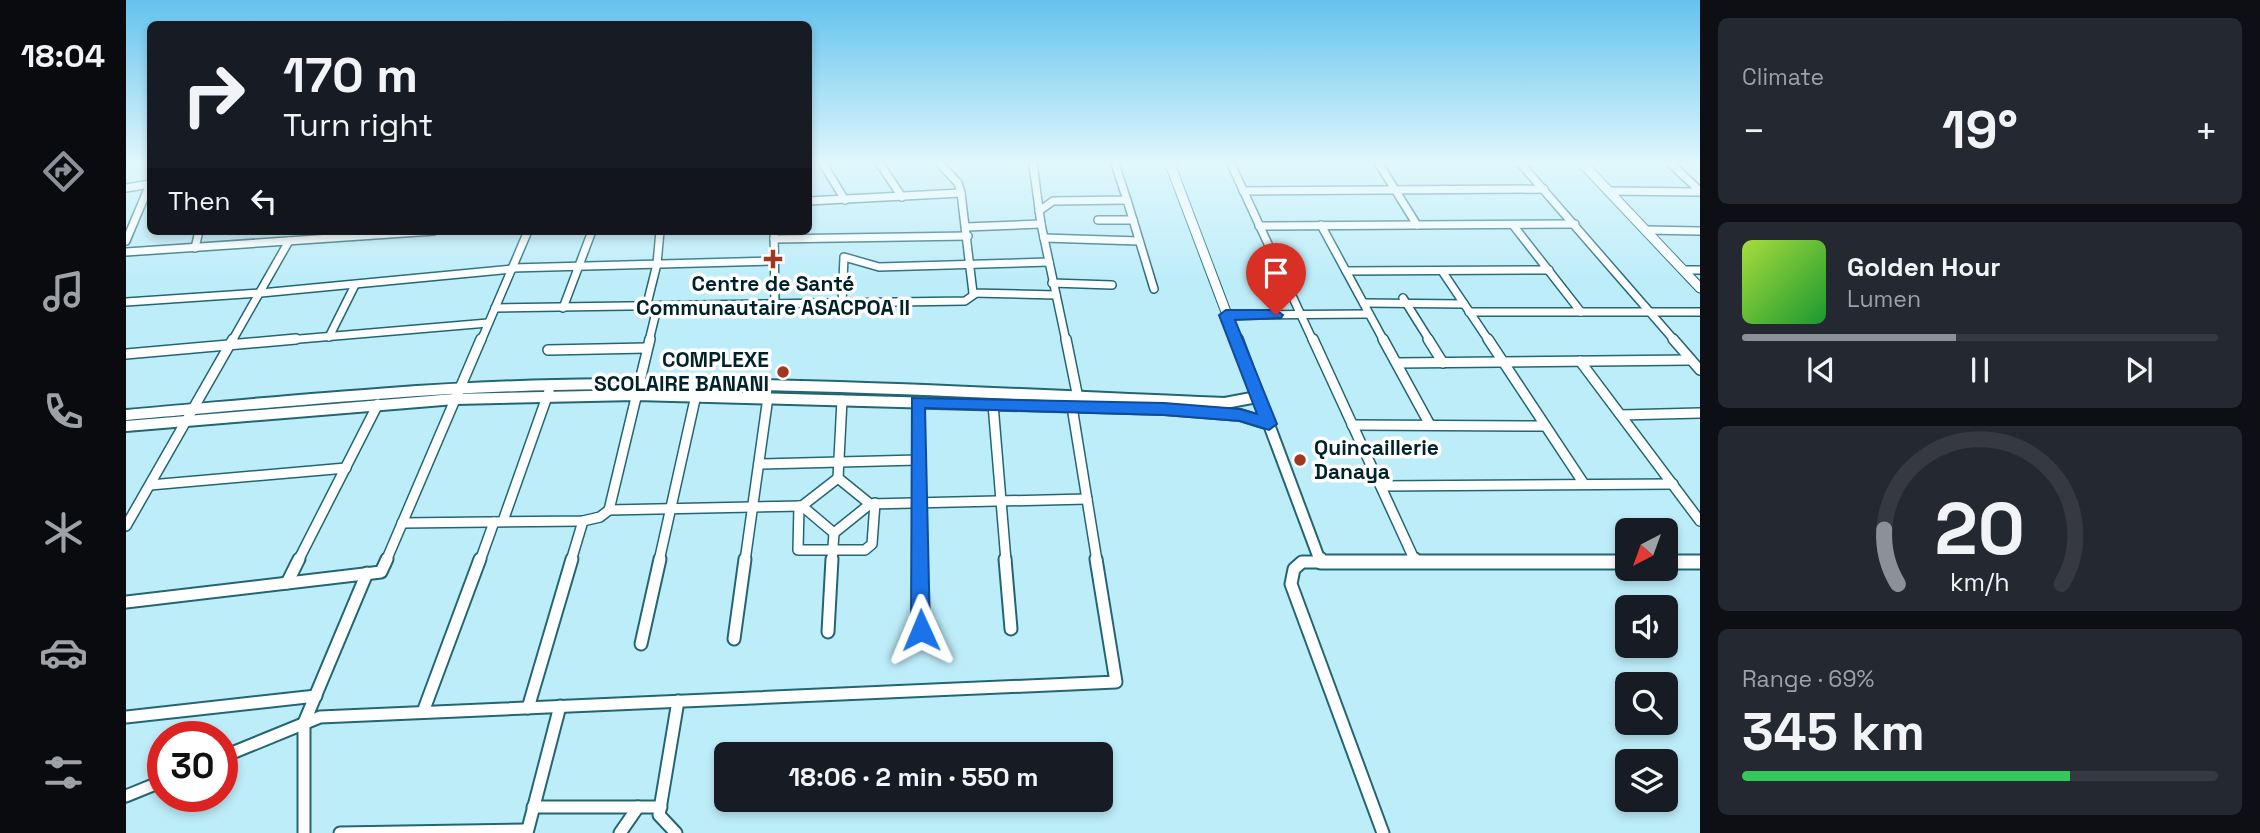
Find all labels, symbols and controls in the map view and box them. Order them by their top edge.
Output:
text: 18:04 [21,36,105,76]
text: 170 m [283,44,418,106]
icon: right [168,49,259,140]
text: Climate [1742,62,1824,92]
text: 19° [1942,97,2018,163]
text: Turn right [283,105,433,145]
text: − [1742,107,1766,155]
text: + [2194,107,2218,155]
icon: directions [39,147,88,196]
icon: left [245,182,283,220]
text: Then [168,184,231,218]
pin [1246,243,1306,315]
marker: Centre de Santé Communautaire ASACPOA II [763,249,783,269]
text: Golden Hour [1847,250,2001,284]
icon: arrive [1257,254,1295,292]
icon: music [39,267,88,316]
place label: Centre de Santé Communautaire ASACPOA II [636,270,910,321]
text: Lumen [1847,284,1921,314]
place label: COMPLEXE SCOLAIRE BANANI [594,346,769,397]
icon: previous [1802,351,1840,389]
icon: pause [1961,351,1999,389]
icon: next [2120,351,2158,389]
marker: COMPLEXE SCOLAIRE BANANI [775,364,791,380]
icon: phone [39,387,88,436]
place label: Quincaillerie Danaya [1314,434,1439,485]
marker: Quincaillerie Danaya [1292,452,1308,468]
text: 20 [1935,483,2025,576]
icon: climate [39,508,88,557]
north arrow [1615,518,1678,581]
map controls [1615,518,1678,812]
text: km/h [1950,566,2010,598]
position arrow [884,593,958,667]
button: sound [1615,595,1678,658]
icon: car [39,628,88,677]
text: Range · 69% [1742,664,1874,694]
button: search [1615,672,1678,735]
text: 345 km [1742,699,1925,765]
speed limit sign: 30 [147,721,238,812]
icon: filters [39,748,88,797]
button: layers [1615,749,1678,812]
text: 18:06 · 2 min · 550 m [789,760,1038,794]

